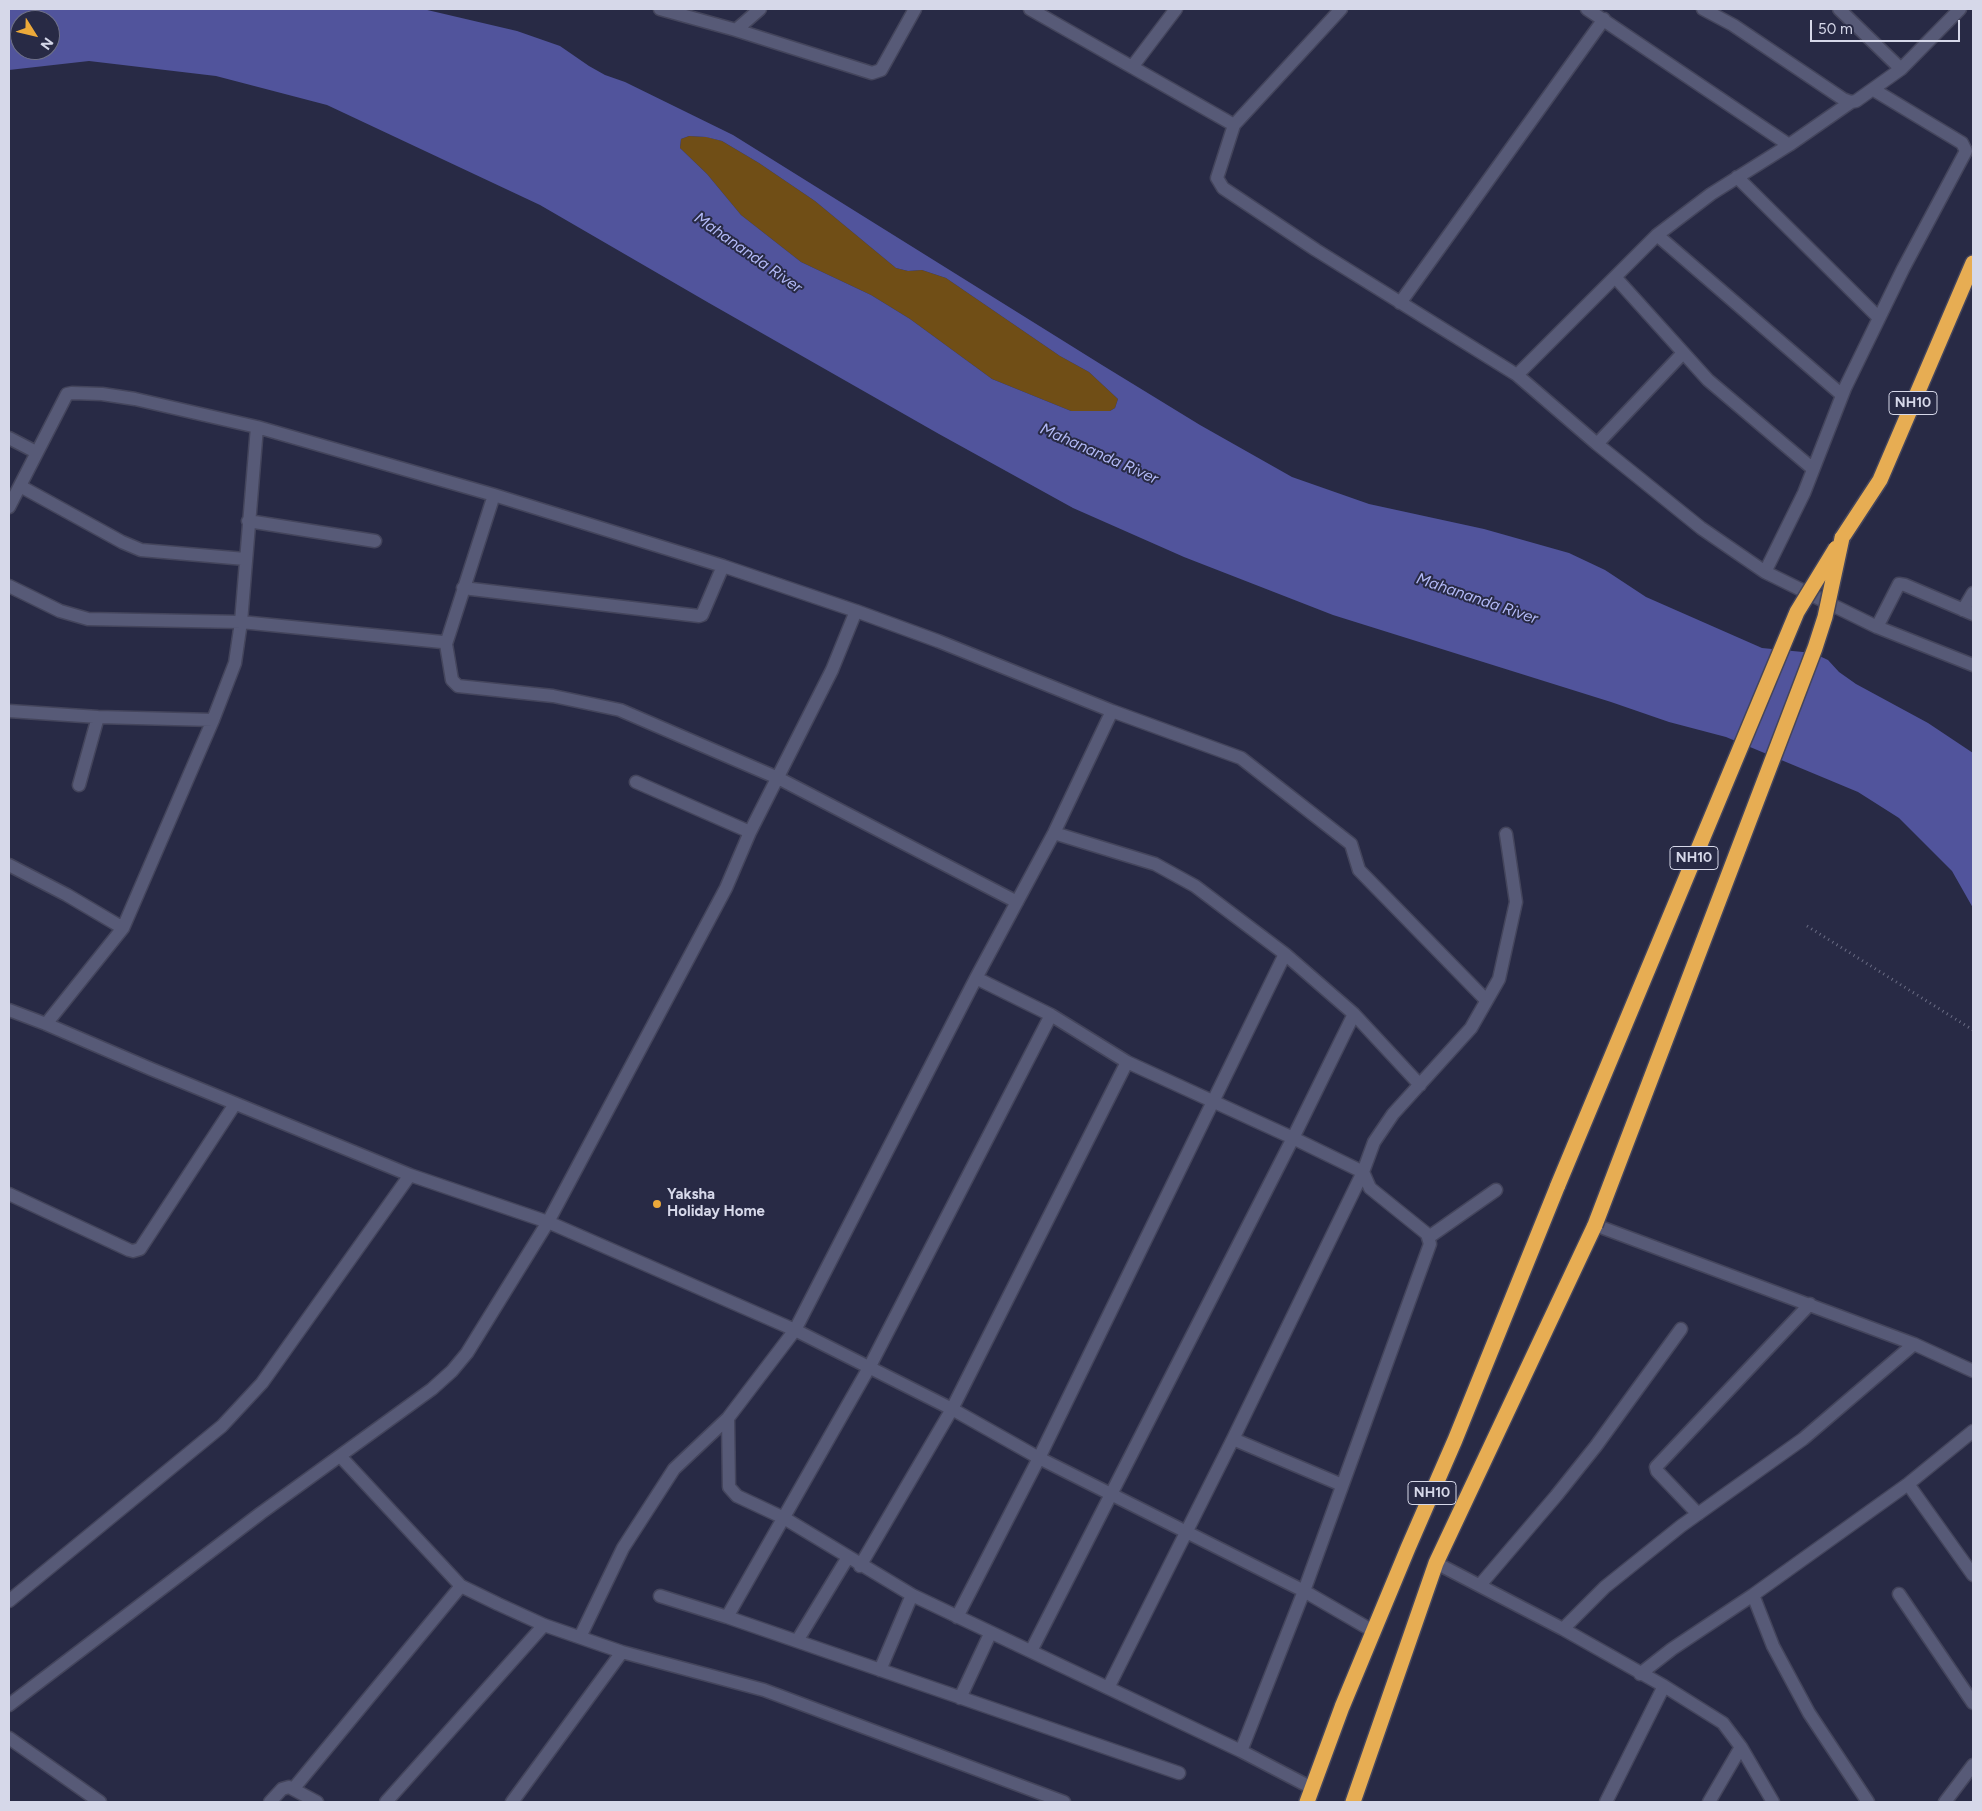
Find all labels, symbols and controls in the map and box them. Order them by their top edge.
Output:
north arrow [10,10,60,60]
scale bar [1812,10,1962,42]
text: 50 m [1818,20,1853,38]
text: N [37,34,57,53]
water label: Mahananda River [690,209,806,297]
road number: NH10 [1889,392,1937,414]
water label: Mahananda River [1037,419,1161,489]
water label: Mahananda River [1414,569,1540,629]
road number: NH10 [1670,846,1718,870]
place label: Yaksha Holiday Home [667,1186,765,1221]
marker: Yaksha Holiday Home [651,1198,663,1210]
road number: NH10 [1408,1482,1456,1505]

